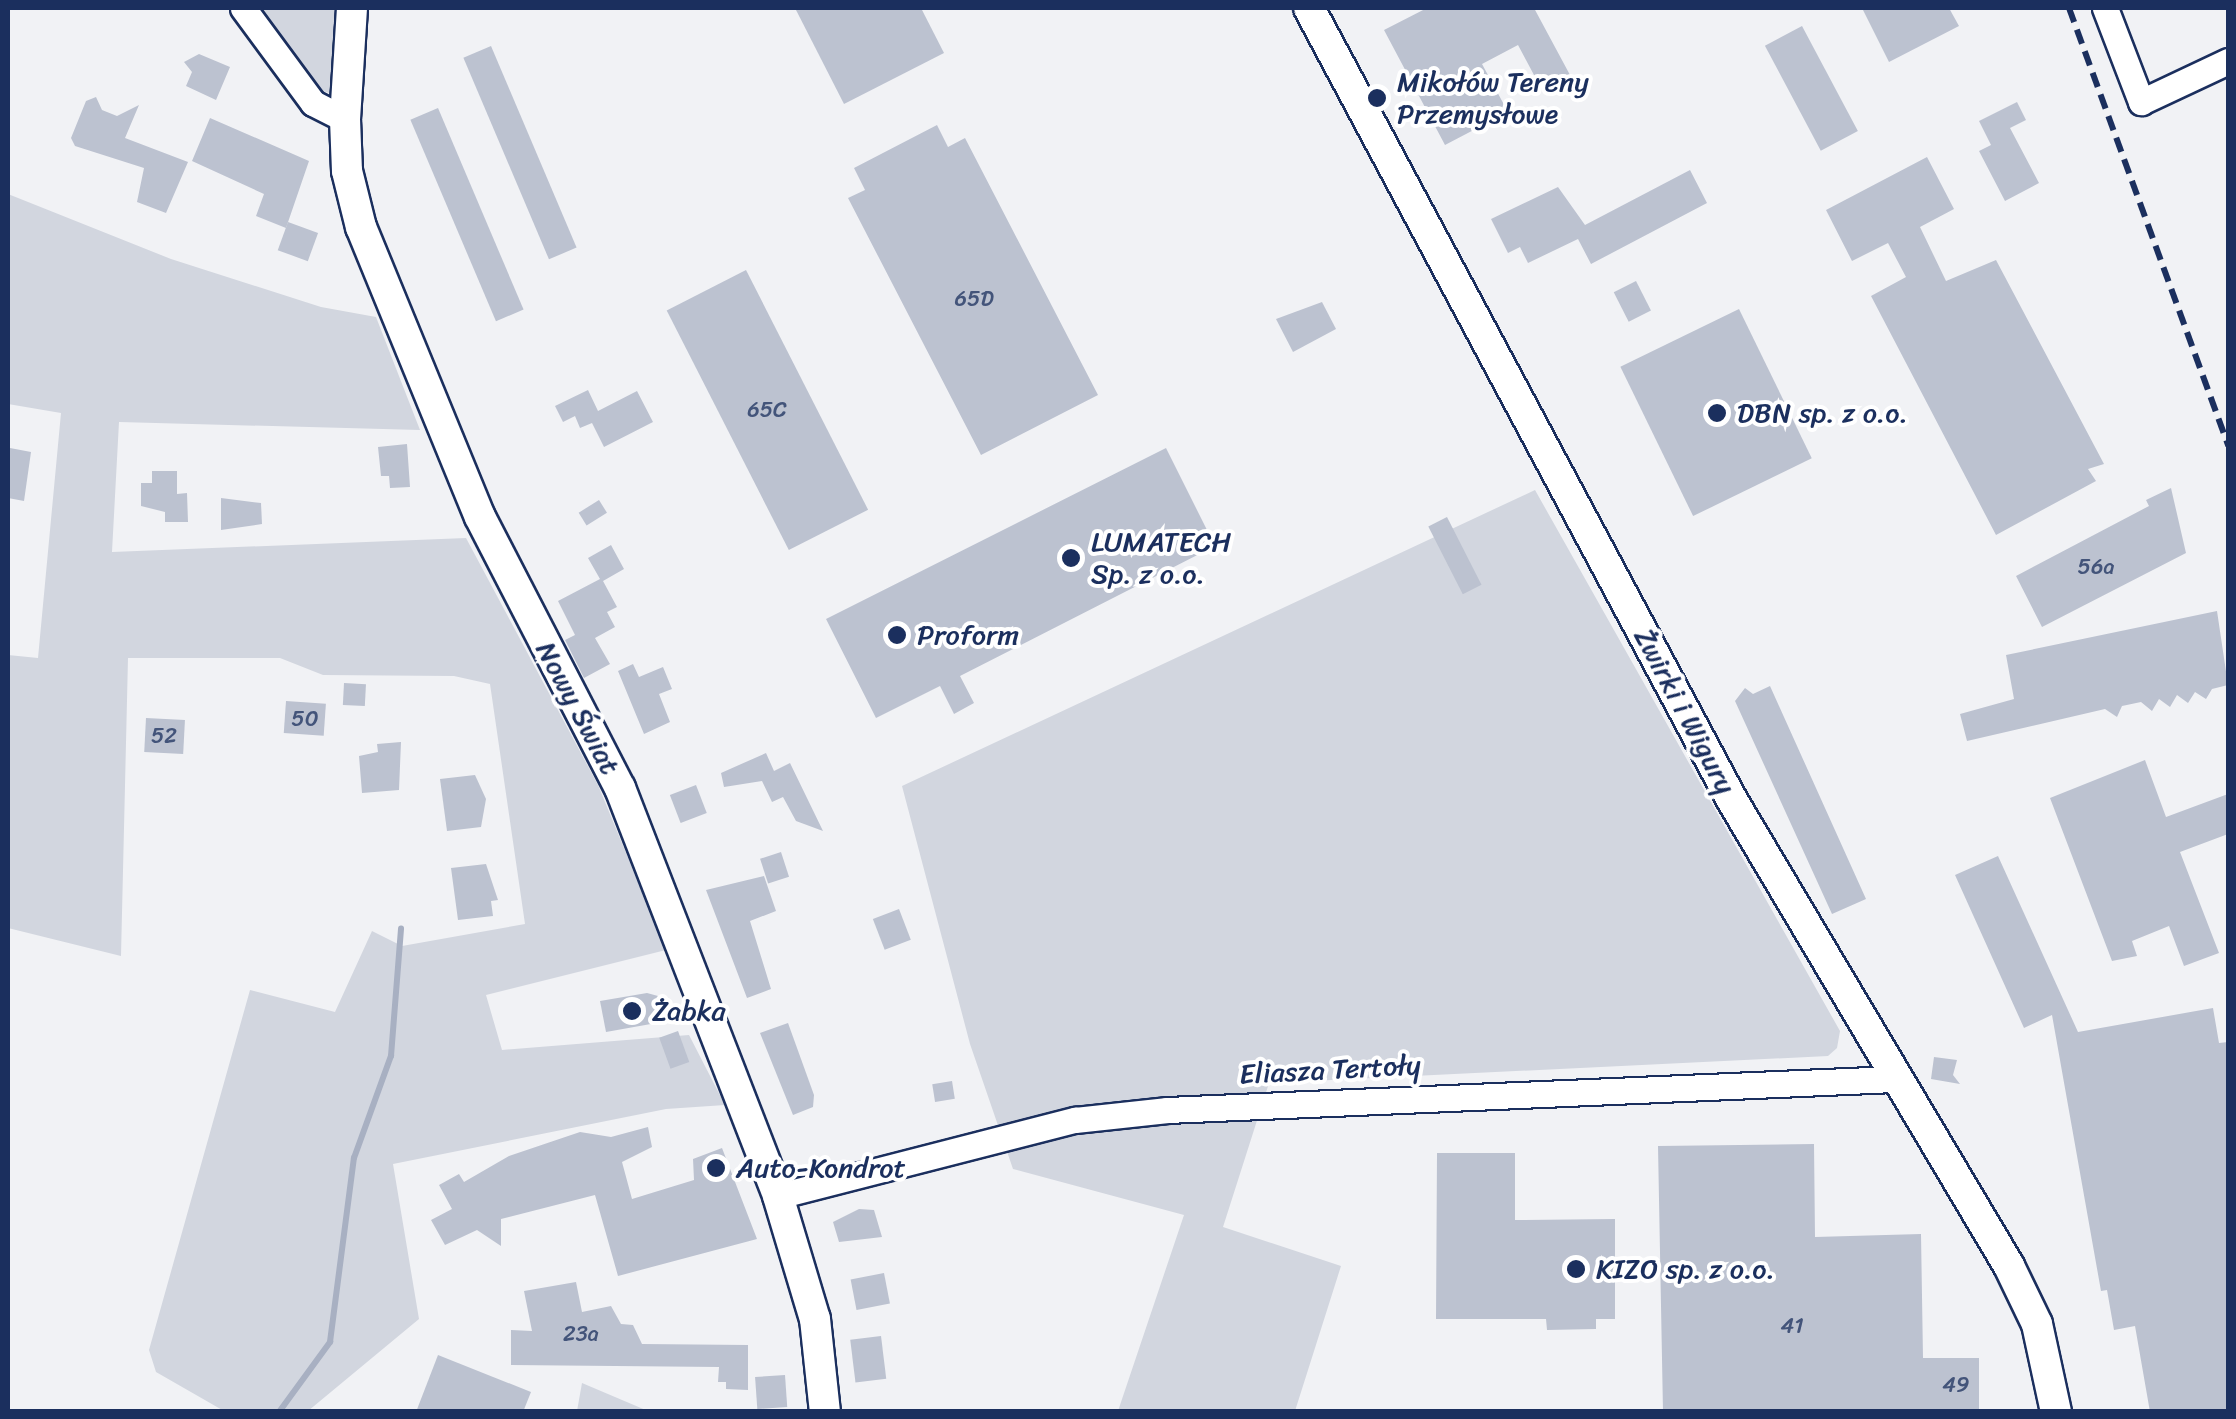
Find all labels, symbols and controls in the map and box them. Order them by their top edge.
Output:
place label: Mikołów Tereny Przemysłowe [1397,65,1589,131]
marker: Mikołów Tereny Przemysłowe [1366,87,1388,109]
house number: 65D [954,286,994,312]
place label: DBN sp. z o.o. [1737,396,1908,430]
house number: 65C [747,397,787,423]
marker: DBN sp. z o.o. [1706,402,1728,424]
place label: LUMATECH Sp. z o.o. [1091,525,1231,591]
marker: LUMATECH Sp. z o.o. [1060,547,1082,569]
house number: 56a [2078,554,2114,580]
place label: Proform [917,618,1019,652]
street label: Żwirki i Wigury [1627,622,1743,800]
marker: Proform [886,624,908,646]
street label: Nowy Świat [529,636,627,780]
house number: 50 [291,706,319,732]
house number: 52 [151,723,177,749]
place label: Żabka [652,994,726,1028]
marker: Żabka [621,1000,643,1022]
street label: Eliasza Tertoły [1238,1048,1422,1092]
place label: Auto-Kondrot [736,1151,906,1185]
marker: Auto-Kondrot [705,1157,727,1179]
place label: KIZO sp. z o.o. [1596,1252,1775,1286]
marker: KIZO sp. z o.o. [1565,1258,1587,1280]
house number: 41 [1780,1313,1804,1339]
house number: 23a [563,1321,599,1347]
house number: 49 [1942,1372,1970,1398]

